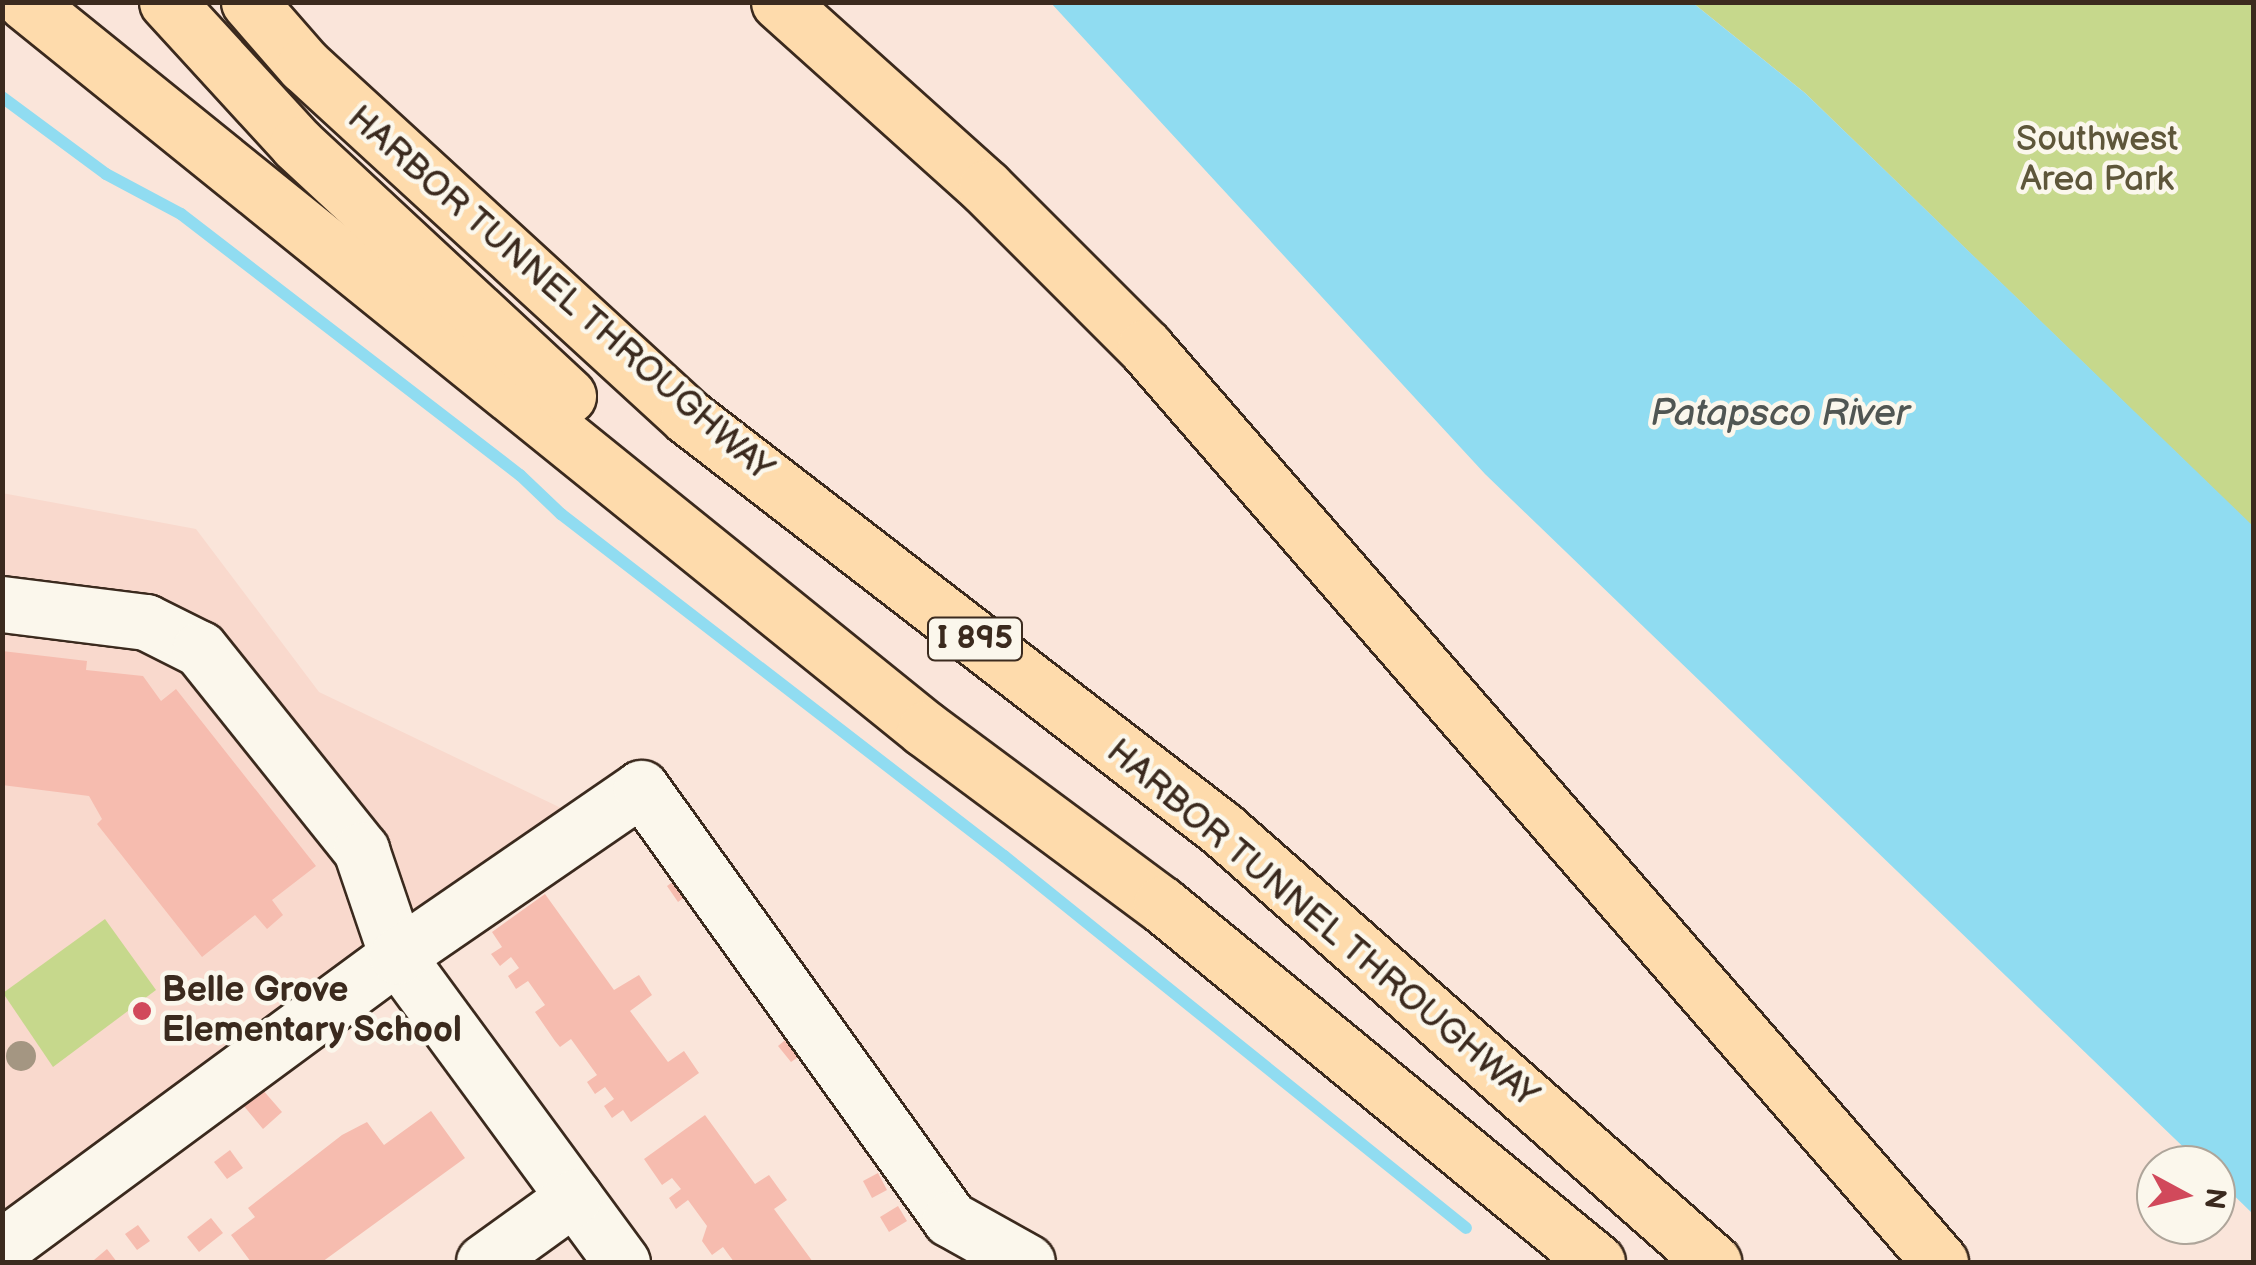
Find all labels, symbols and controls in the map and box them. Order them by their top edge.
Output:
street label: HARBOR TUNNEL THROUGHWAY [338,97,782,491]
park label: Southwest Area Park [2016,119,2178,201]
water label: Patapsco River [1650,391,1910,437]
road number: I 895 [925,612,1025,666]
street label: HARBOR TUNNEL THROUGHWAY [1097,730,1547,1118]
place label: Belle Grove Elementary School [162,970,463,1052]
marker: Belle Grove Elementary School [131,1000,153,1022]
north arrow [2136,1145,2236,1245]
text: N [2197,1186,2232,1211]

